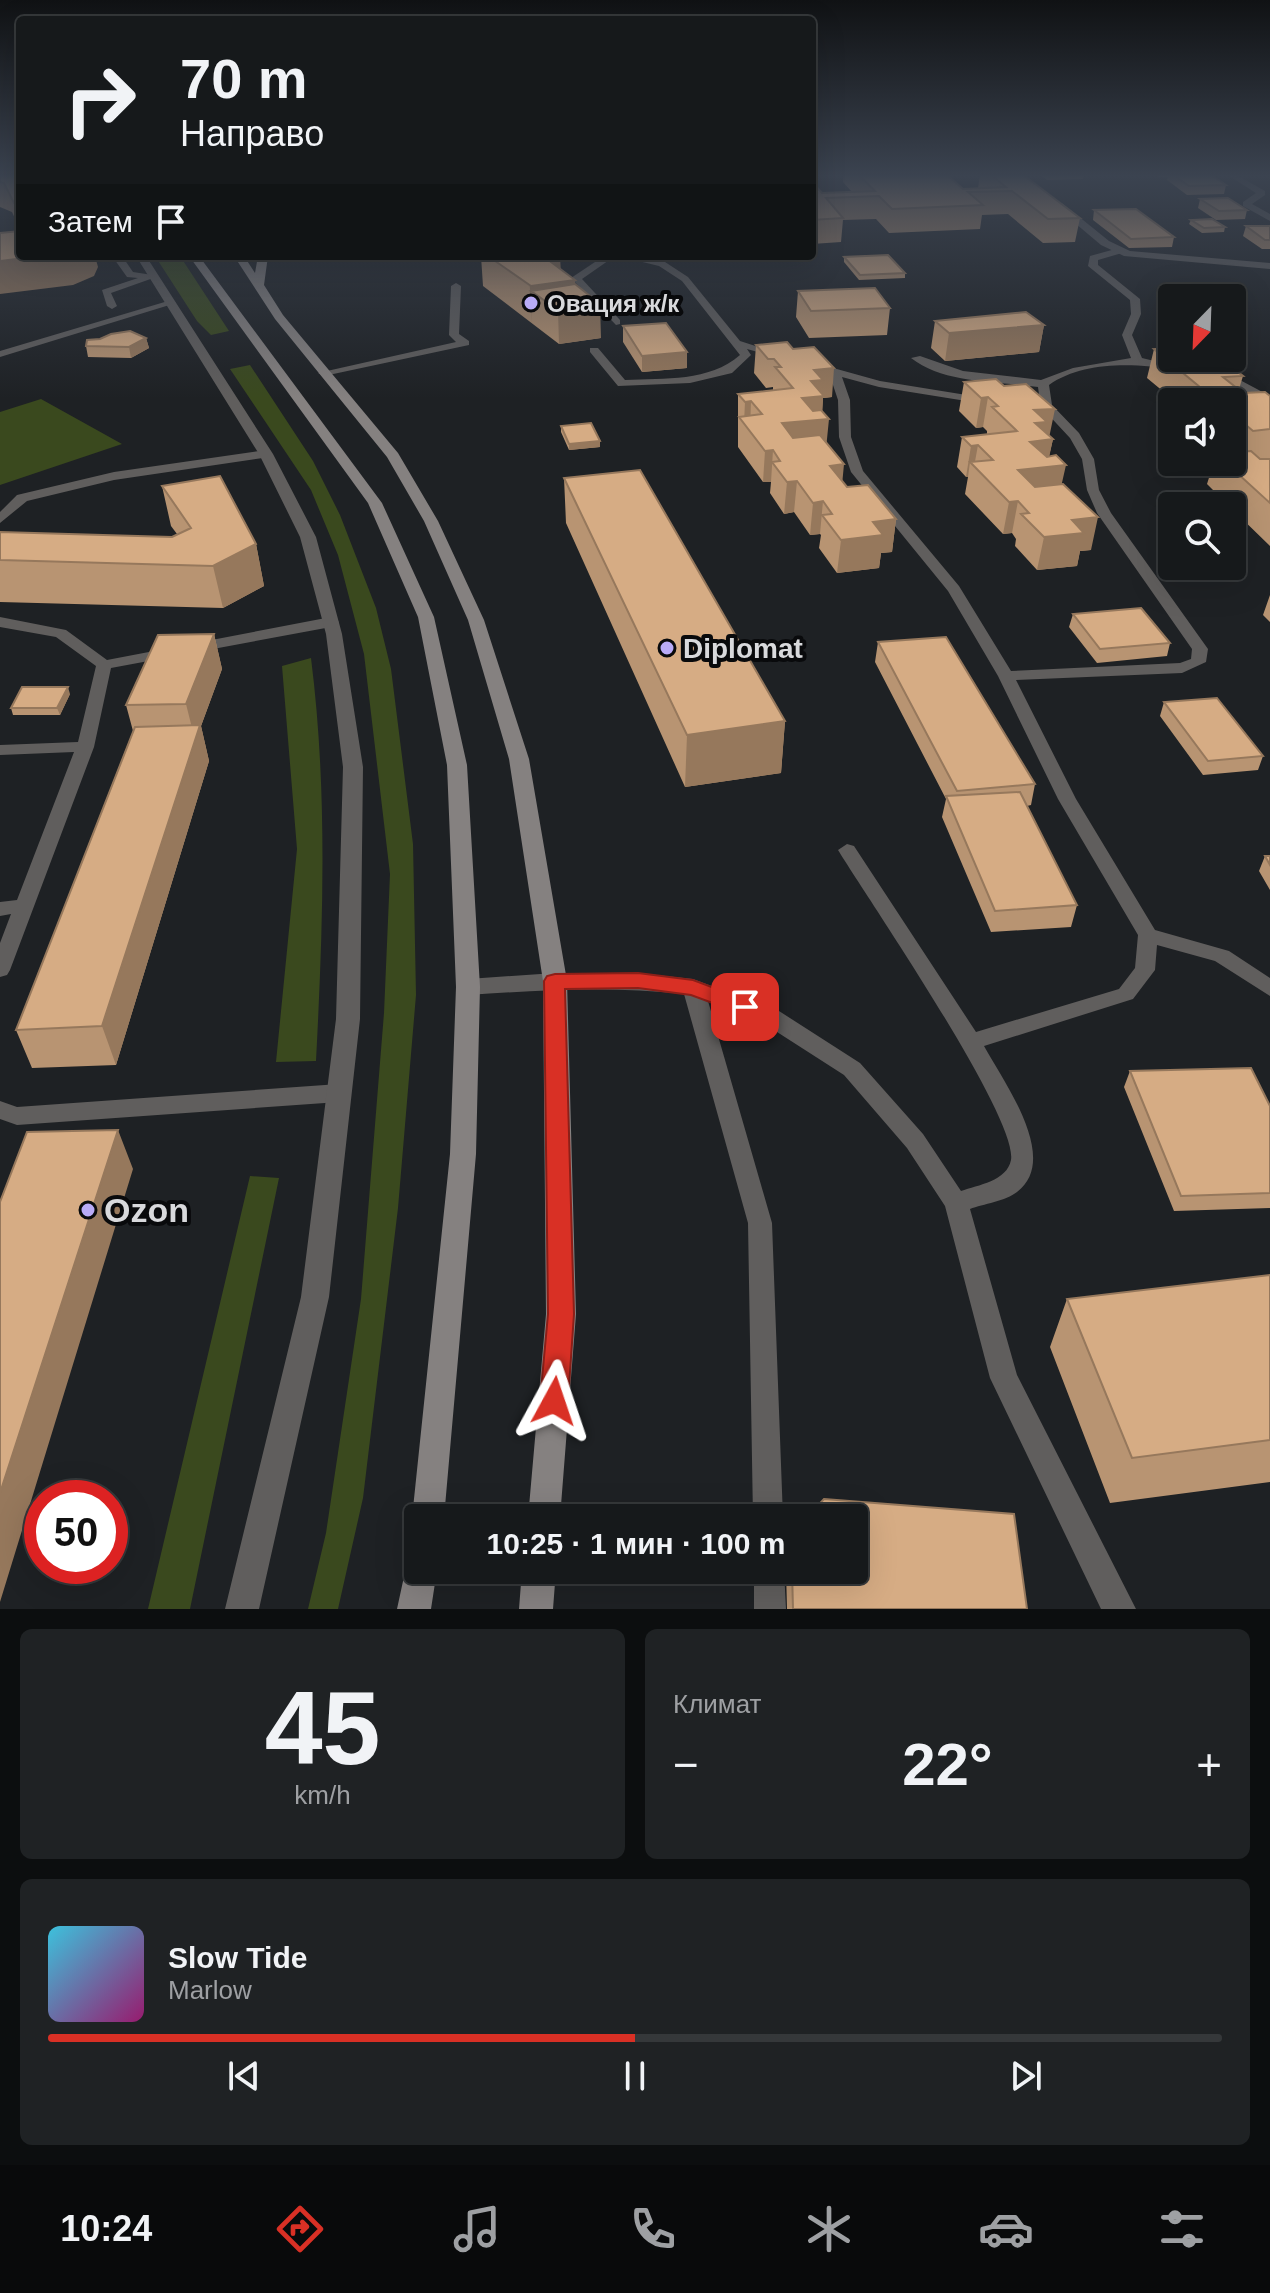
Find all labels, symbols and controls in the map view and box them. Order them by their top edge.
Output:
text: 70 m [180,47,308,110]
icon: right [48,48,152,152]
text: Направо [180,113,324,154]
icon: arrive [149,200,193,244]
text: Затем [48,205,133,238]
north arrow [1158,284,1246,372]
map controls [1158,284,1246,580]
place label: Овация ж/к [547,290,680,317]
marker: Овация ж/к [522,294,540,312]
button: sound [1158,388,1246,476]
button: search [1158,492,1246,580]
place label: Diplomat [683,633,803,664]
marker: Diplomat [658,639,676,657]
pin [711,973,779,1041]
icon: arrive [723,985,767,1029]
place label: Ozon [104,1191,189,1229]
marker: Ozon [79,1201,97,1219]
position arrow [512,1359,596,1443]
speed limit sign: 50 [24,1480,128,1584]
text: 10:25 · 1 мин · 100 m [487,1527,785,1560]
text: 45 [265,1670,380,1786]
text: Климат [673,1689,762,1719]
text: 22° [902,1731,993,1798]
text: − [673,1740,699,1789]
text: + [1196,1740,1222,1789]
text: km/h [294,1780,351,1810]
text: Slow Tide [168,1941,307,1974]
text: Marlow [168,1975,252,2005]
icon: previous [222,2054,266,2098]
icon: pause [613,2054,657,2098]
icon: next [1004,2054,1048,2098]
icon: directions [272,2201,328,2257]
icon: music [449,2201,505,2257]
icon: phone [625,2201,681,2257]
icon: climate [801,2201,857,2257]
icon: car [978,2201,1034,2257]
icon: filters [1154,2201,1210,2257]
text: 10:24 [60,2208,152,2249]

